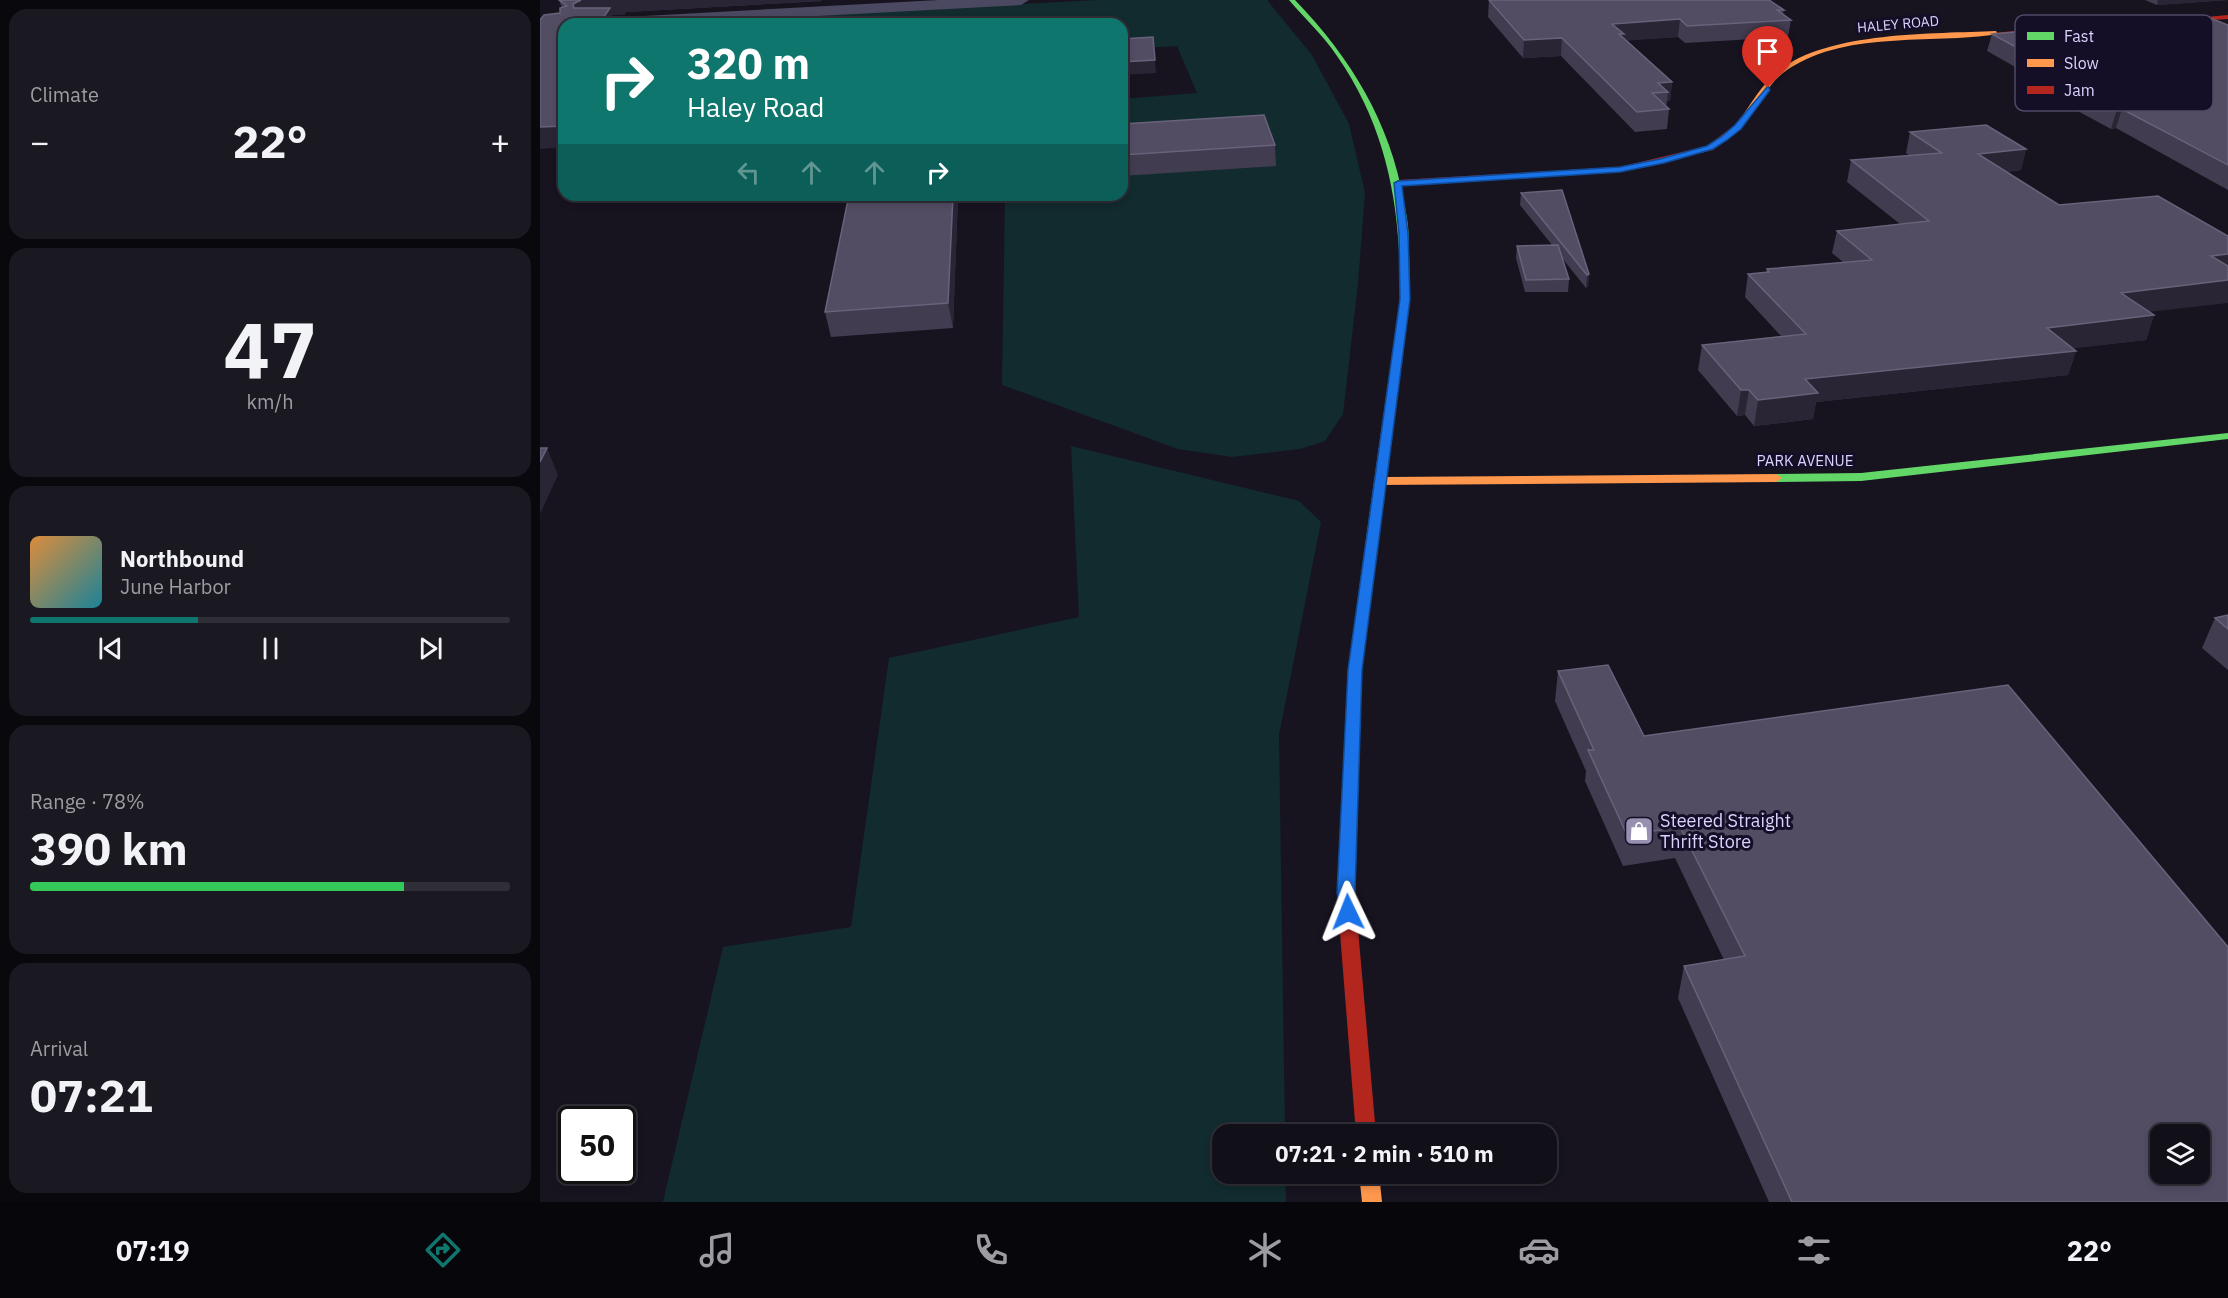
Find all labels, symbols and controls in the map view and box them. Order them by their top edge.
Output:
street label: HALEY ROAD [1856,11,1940,37]
legend [2015,15,2213,111]
pin [1742,26,1793,88]
text: Fast [2064,26,2094,46]
icon: arrive [1751,35,1784,68]
text: 320 m [687,36,810,91]
icon: right [588,42,666,120]
text: Slow [2064,53,2099,73]
text: Jam [2064,80,2095,100]
text: Climate [30,81,99,108]
text: Haley Road [687,89,824,124]
text: 22° [232,112,308,170]
text: − [30,120,50,163]
text: + [490,120,510,163]
icon: left [732,156,765,189]
icon: ahead [795,156,828,189]
icon: ahead [858,156,891,189]
icon: right [921,156,954,189]
text: 47 [223,298,317,399]
text: km/h [246,388,294,415]
street label: PARK AVENUE [1756,451,1854,470]
text: Northbound [120,544,244,573]
text: June Harbor [120,573,231,600]
icon: previous [94,632,127,665]
icon: pause [254,632,287,665]
icon: next [414,632,447,665]
text: Range · 78% [30,788,145,815]
place label: Steered Straight Thrift Store [1660,809,1791,853]
shop icon: Steered Straight Thrift Store [1623,815,1655,847]
text: 390 km [30,819,188,877]
position arrow [1316,880,1380,944]
text: Arrival [30,1035,88,1062]
text: 07:21 [30,1066,153,1124]
speed limit sign: 50 [558,1106,636,1184]
map controls [2150,1124,2210,1184]
button: layers [2150,1124,2210,1184]
text: 07:21 · 2 min · 510 m [1275,1139,1494,1168]
icon: directions [422,1229,464,1271]
icon: music [696,1229,738,1271]
icon: phone [970,1229,1012,1271]
icon: climate [1244,1229,1286,1271]
icon: car [1518,1229,1560,1271]
icon: filters [1793,1229,1835,1271]
text: 07:19 [116,1233,190,1268]
text: 22° [2067,1233,2112,1268]

